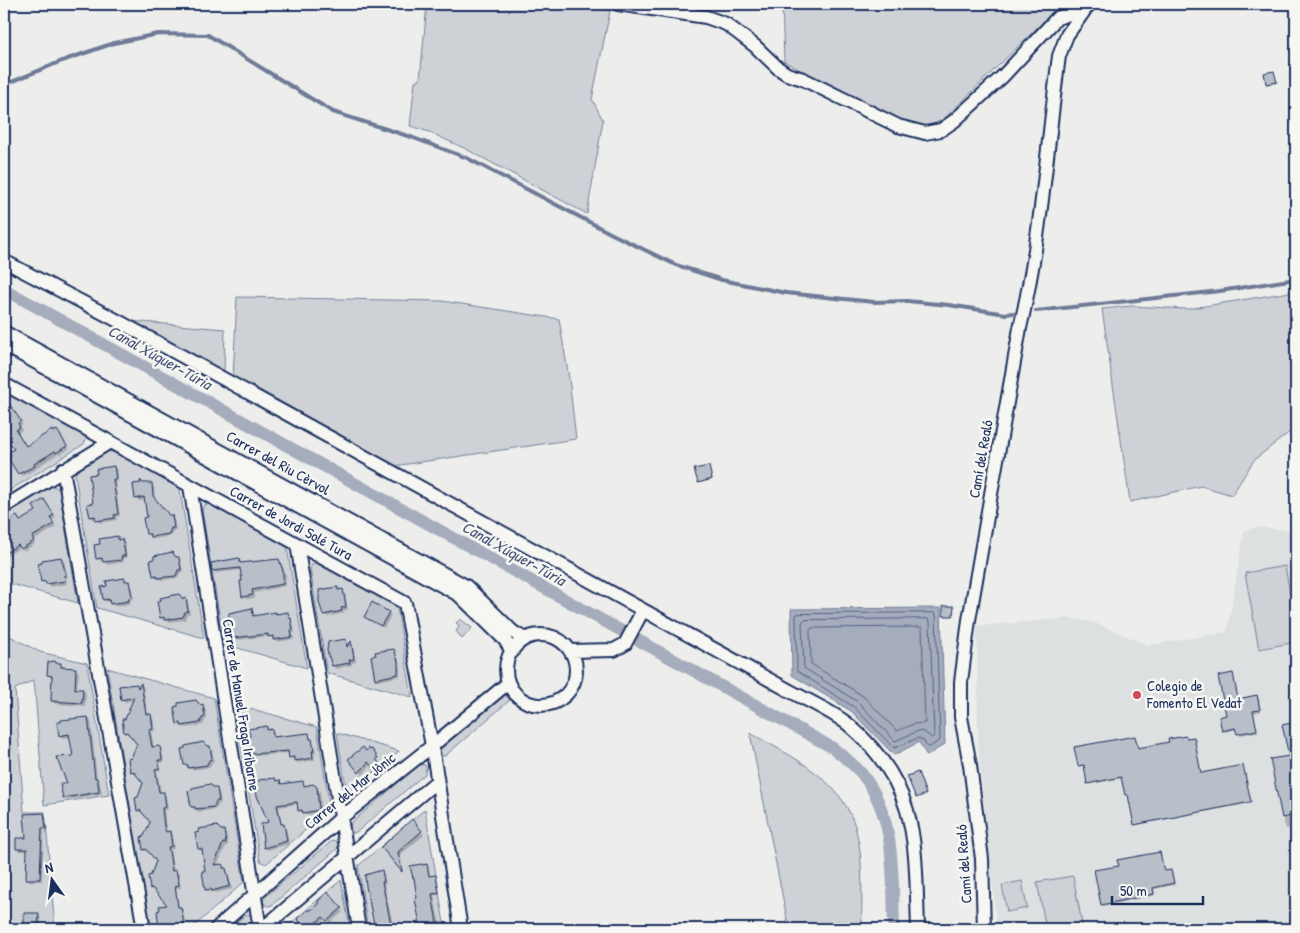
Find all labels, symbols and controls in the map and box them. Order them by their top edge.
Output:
water label: Canal Xúquer-Túria [104,319,217,395]
street label: Camí del Realó [963,418,998,500]
street label: Carrer del Riu Cèrvol [223,425,334,500]
street label: Carrer de Jordi Solé Tura [226,480,356,565]
water label: Canal Xúquer-Túria [458,515,571,591]
street label: Carrer de Manuel Fraga Iribarne [218,618,265,792]
place label: Colegio de Fomento El Vedat [1146,675,1242,713]
marker: Colegio de Fomento El Vedat [1131,689,1143,701]
street label: Carrer del Mar Jònic [300,747,400,834]
street label: Camí del Realó [950,824,977,904]
north arrow [28,856,78,906]
text: N [43,857,55,877]
scale bar [1112,873,1204,905]
text: 50 m [1120,880,1147,901]

